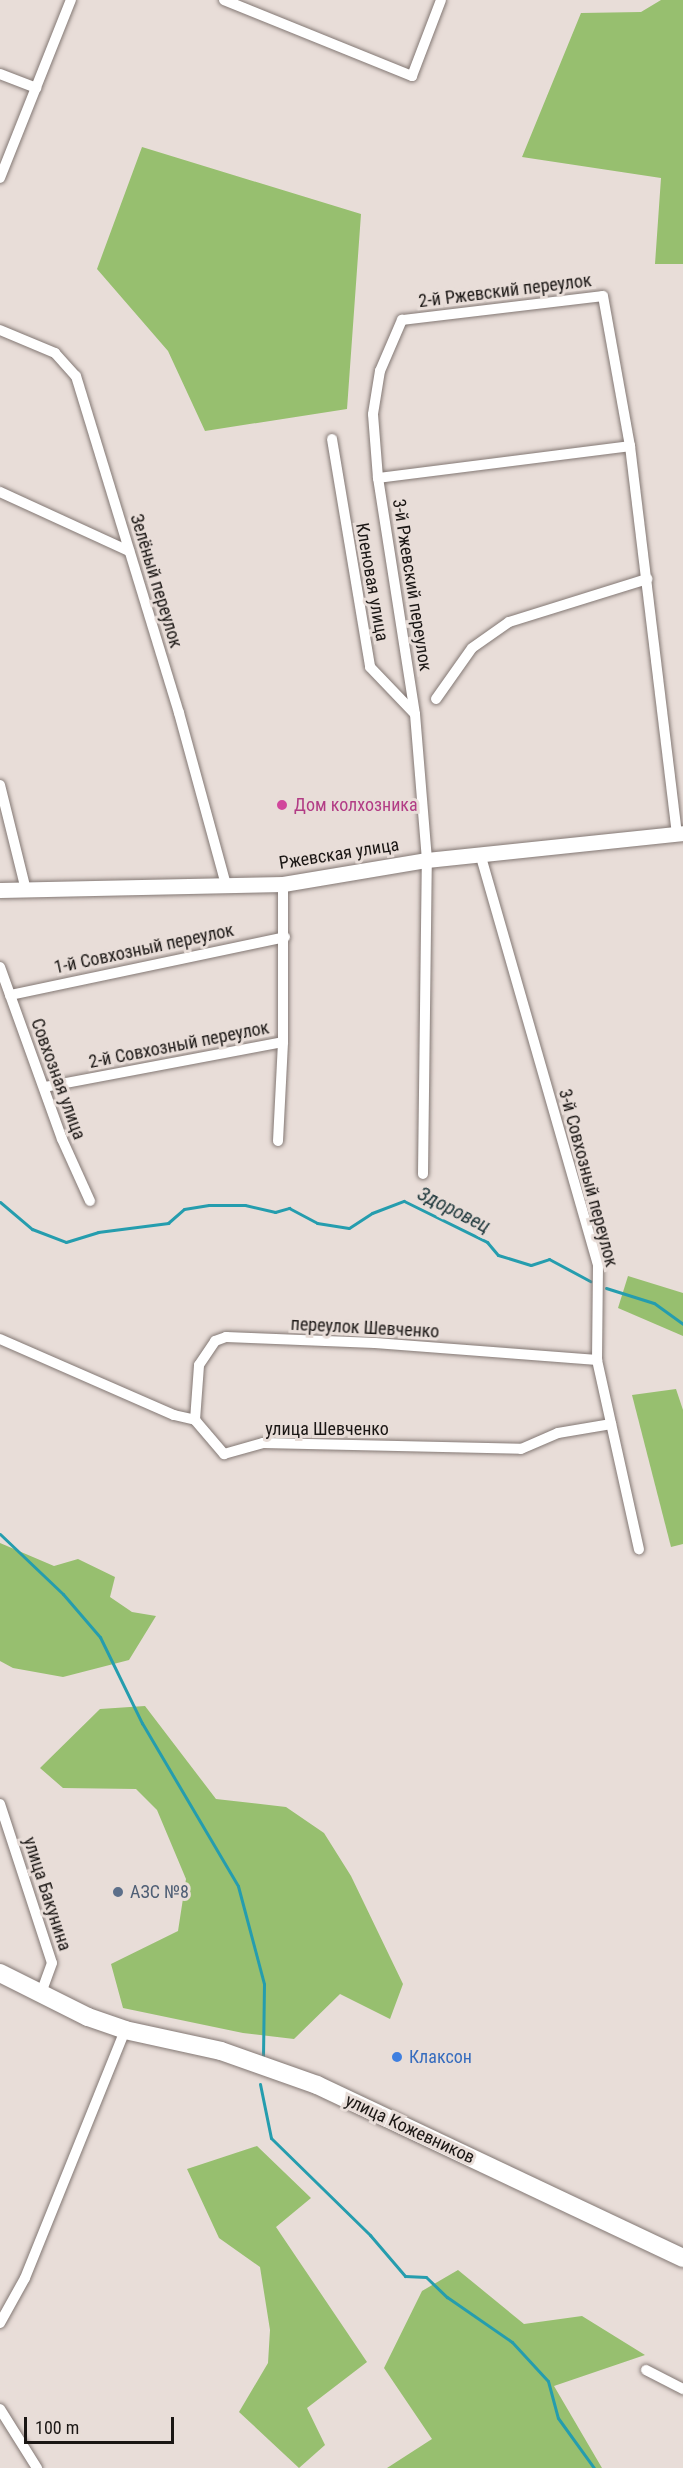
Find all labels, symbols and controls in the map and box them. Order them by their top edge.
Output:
street label: 2-й Ржевский переулок [417,270,593,312]
street label: 3-й Ржевский переулок [388,497,436,673]
street label: Зелёный переулок [125,511,187,651]
street label: Кленовая улица [351,521,393,643]
place label: Дом колхозника [294,794,418,816]
marker: Дом колхозника [275,798,289,812]
street label: Ржевская улица [277,834,401,874]
street label: 1-й Совхозный переулок [52,919,236,979]
street label: Совхозная улица [26,1016,90,1142]
street label: 2-й Совхозный переулок [87,1017,271,1073]
street label: 3-й Совхозный переулок [554,1087,622,1269]
water label: Здоровец [414,1181,494,1239]
street label: переулок Шевченко [290,1313,440,1343]
street label: улица Шевченко [265,1418,389,1440]
street label: улица Бакунина [18,1834,76,1954]
place label: АЗС №8 [130,1881,189,1903]
marker: АЗС №8 [111,1885,125,1899]
place label: Клаксон [409,2046,472,2068]
marker: Клаксон [390,2050,404,2064]
street label: улица Кожевников [342,2090,478,2168]
scale bar [27,2405,177,2443]
text: 100 m [35,2417,79,2438]

